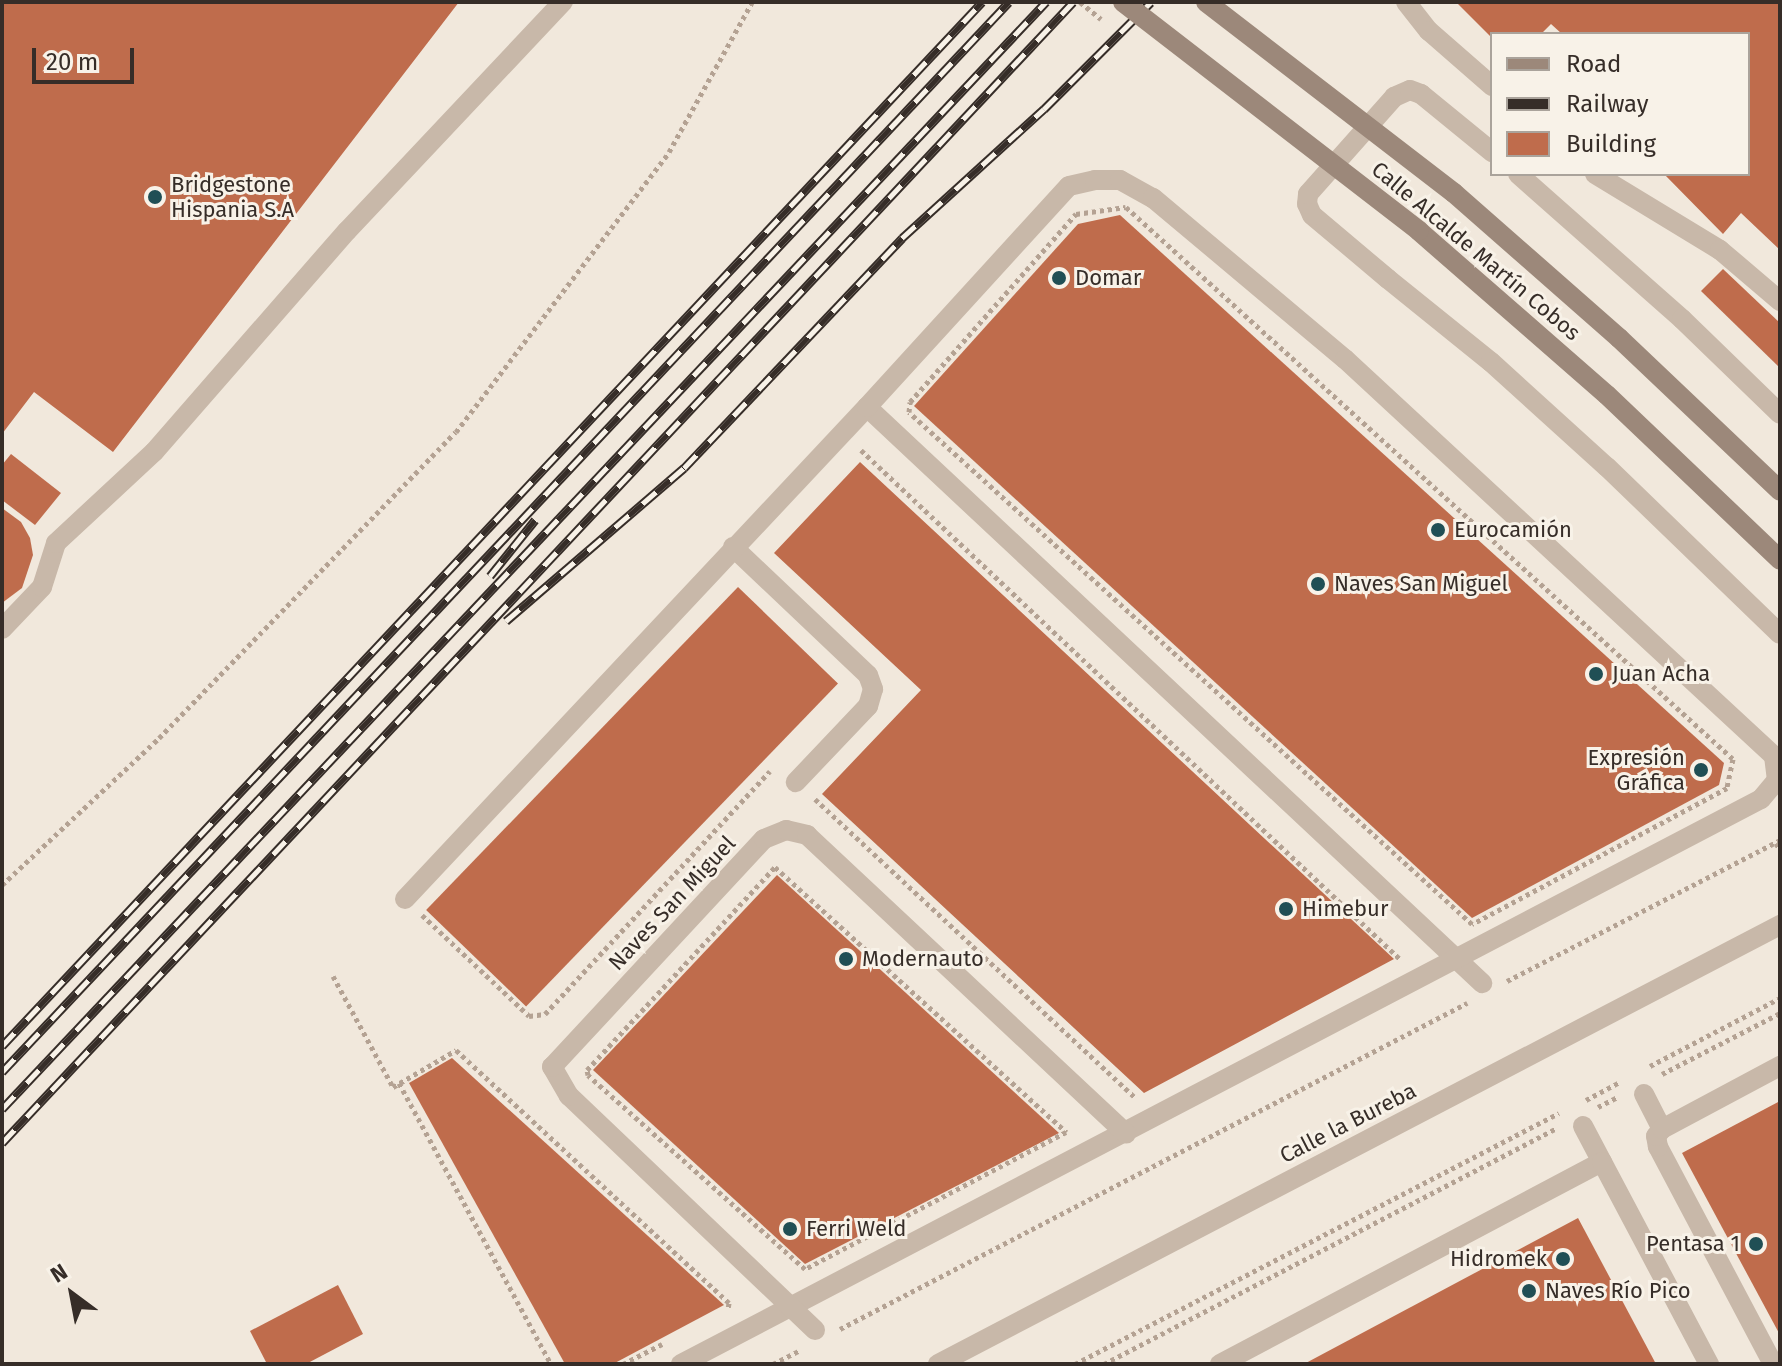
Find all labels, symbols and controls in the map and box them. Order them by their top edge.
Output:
scale bar [36,32,138,82]
legend [1490,32,1750,176]
text: 20 m [46,48,98,76]
text: Road [1566,50,1621,78]
text: Railway [1566,90,1649,118]
text: Building [1566,130,1656,158]
street label: Calle Alcalde Martín Cobos [1366,156,1586,346]
place label: Bridgestone Hispania S.A [171,171,294,222]
marker: Bridgestone Hispania S.A [146,188,164,206]
place label: Domar [1075,265,1141,291]
marker: Domar [1050,269,1068,287]
place label: Eurocamión [1454,517,1572,543]
marker: Eurocamión [1429,521,1447,539]
place label: Naves San Miguel [1334,571,1508,597]
marker: Naves San Miguel [1309,575,1327,593]
place label: Juan Acha [1612,661,1710,687]
marker: Juan Acha [1587,665,1605,683]
place label: Expresión Gráfica [1587,744,1685,796]
marker: Expresión Gráfica [1692,761,1710,779]
street label: Naves San Miguel [603,830,741,976]
place label: Himebur [1302,896,1388,922]
marker: Himebur [1277,900,1295,918]
place label: Modernauto [862,946,984,972]
marker: Modernauto [837,950,855,968]
street label: Calle la Bureba [1275,1077,1421,1169]
place label: Ferri Weld [806,1216,906,1242]
marker: Ferri Weld [781,1220,799,1238]
place label: Pentasa 1 [1646,1231,1740,1257]
marker: Pentasa 1 [1747,1235,1765,1253]
place label: Hidromek [1450,1246,1547,1272]
marker: Hidromek [1554,1250,1572,1268]
north arrow [32,1254,112,1334]
text: N [46,1258,72,1289]
place label: Naves Río Pico [1545,1278,1691,1304]
marker: Naves Río Pico [1520,1282,1538,1300]

